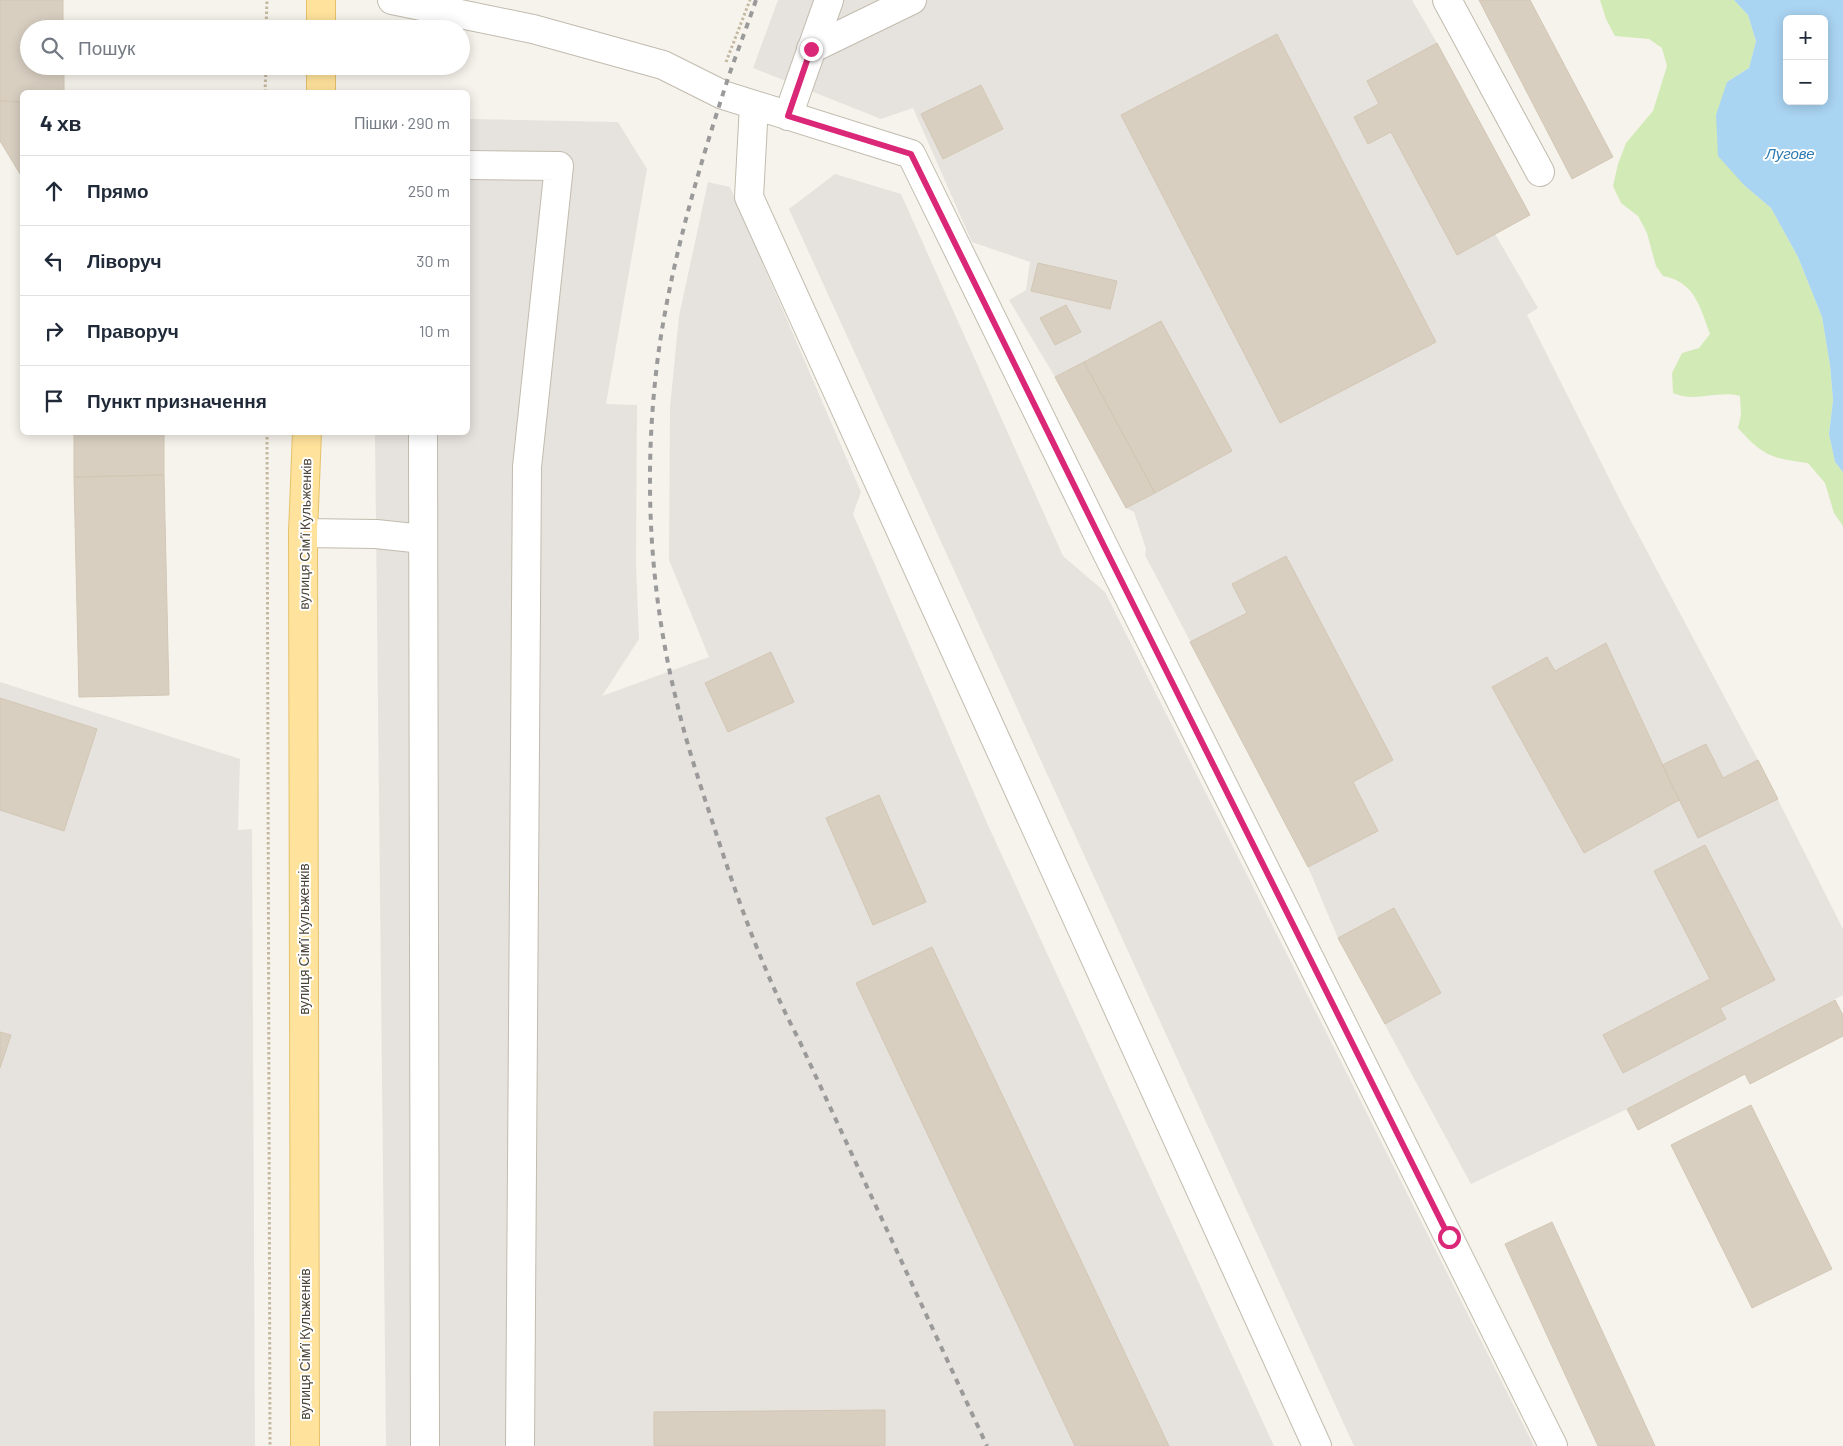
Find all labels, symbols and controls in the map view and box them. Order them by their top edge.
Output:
map controls [1783,15,1828,105]
button: + [1783,15,1828,60]
search box [20,20,470,75]
icon: search [38,34,66,62]
text: Пошук [78,36,135,59]
route end [800,38,823,61]
button: − [1783,60,1828,105]
text: 4 хв [40,110,82,135]
text: Пішки · 290 m [354,113,450,132]
water label: Лугове [1764,144,1815,162]
icon: ahead [40,177,68,205]
text: Прямо [87,179,149,202]
text: 250 m [408,181,450,200]
icon: left [40,247,68,275]
text: Ліворуч [87,249,162,272]
text: 30 m [416,251,450,270]
icon: right [40,317,68,345]
text: Праворуч [87,319,179,342]
text: 10 m [419,321,450,340]
icon: arrive [40,387,68,415]
text: Пункт призначення [87,389,267,412]
street label: вулиця Сімʼї Кульженків [295,458,314,610]
street label: вулиця Сімʼї Кульженків [295,863,312,1015]
route start [1438,1226,1461,1249]
street label: вулиця Сімʼї Кульженків [296,1268,313,1420]

